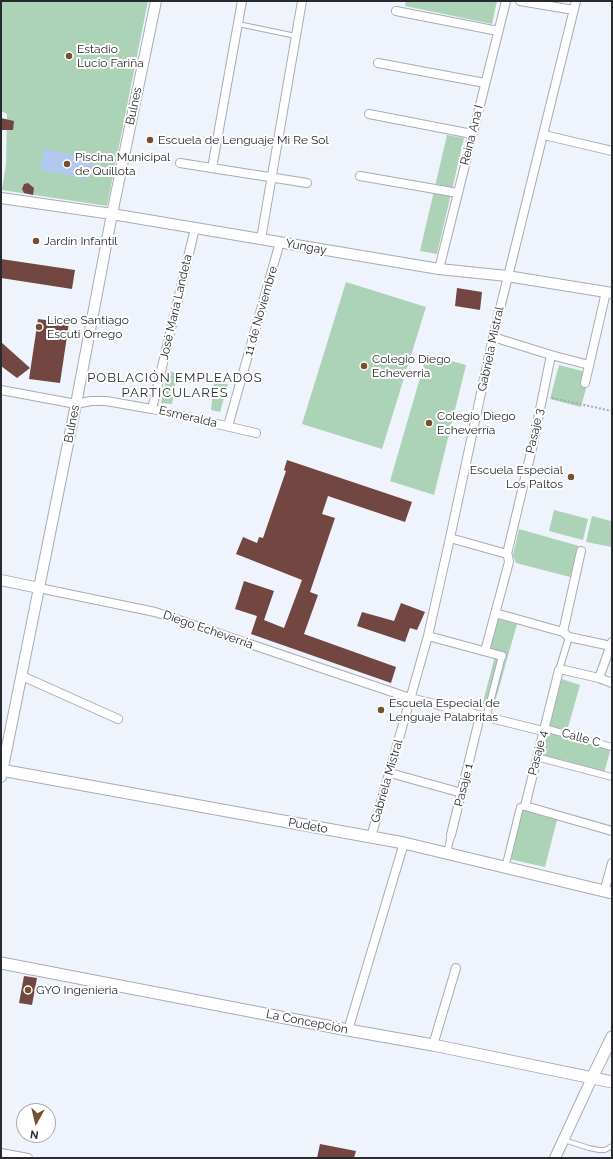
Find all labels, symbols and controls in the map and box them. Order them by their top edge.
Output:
place label: Estadio Lucio Fariña [77,42,144,70]
marker: Estadio Lucio Fariña [64,51,74,61]
street label: Bulnes [123,86,145,126]
street label: Reina Ana I [458,103,486,167]
place label: Escuela de Lenguaje Mi Re Sol [158,133,329,147]
marker: Escuela de Lenguaje Mi Re Sol [145,135,155,145]
place label: Piscina Municipal de Quillota [75,150,170,178]
marker: Piscina Municipal de Quillota [62,159,72,169]
place label: Jardín Infantil [44,234,118,248]
marker: Jardín Infantil [31,236,41,246]
street label: Yungay [284,236,328,258]
street label: José María Landeta [157,253,195,361]
street label: 11 de Noviembre [241,265,281,357]
street label: Gabriela Mistral [475,305,507,393]
place label: Liceo Santiago Escuti Orrego [47,313,129,341]
marker: Liceo Santiago Escuti Orrego [34,322,44,332]
place label: Colegio Diego Echeverria [372,352,451,380]
marker: Colegio Diego Echeverria [359,361,369,371]
district label: POBLACIÓN EMPLEADOS PARTICULARES [87,370,263,401]
street label: Esmeralda [158,403,218,431]
street label: Bulnes [61,404,83,444]
street label: Pasaje 3 [523,407,547,455]
place label: Colegio Diego Echeverría [437,409,516,437]
marker: Colegio Diego Echeverría [424,418,434,428]
place label: Escuela Especial Los Paltos [470,463,563,491]
marker: Escuela Especial Los Paltos [566,472,576,482]
street label: Diego Echeverría [161,608,255,652]
place label: Escuela Especial de Lenguaje Palabritas [389,696,500,724]
marker: Escuela Especial de Lenguaje Palabritas [376,705,386,715]
street label: Calle C [560,726,602,750]
street label: Pasaje 4 [525,729,551,777]
street label: Gabriela Mistral [368,738,406,824]
street label: Pasaje 1 [452,762,476,808]
street label: Pudeto [287,815,329,837]
place label: GYO Ingenieria [36,983,118,997]
marker: GYO Ingenieria [23,985,33,995]
street label: La Concepción [265,1007,349,1037]
north arrow [16,1103,56,1143]
text: N [29,1127,39,1141]

